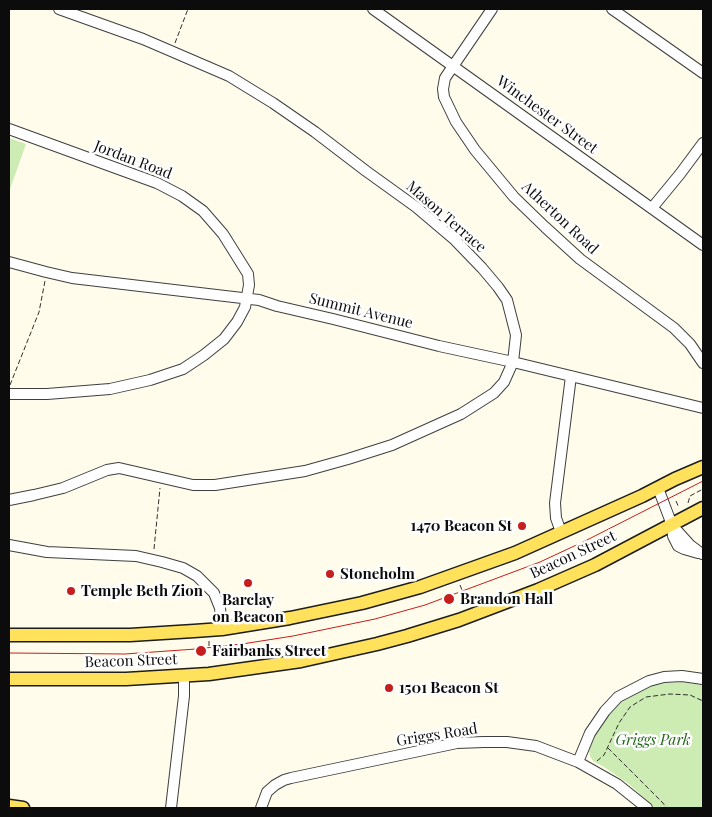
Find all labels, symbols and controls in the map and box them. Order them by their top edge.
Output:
street label: Winchester Street [493,72,601,158]
street label: Jordan Road [91,137,175,183]
street label: Mason Terrace [402,177,490,257]
street label: Atherton Road [518,178,602,258]
street label: Summit Avenue [307,289,415,333]
place label: 1470 Beacon St [410,517,512,535]
marker: 1470 Beacon St [516,520,528,532]
street label: Beacon Street [527,527,619,583]
place label: Stoneholm [340,565,415,583]
marker: Stoneholm [324,568,336,580]
marker: Barclay on Beacon [242,577,254,589]
place label: Temple Beth Zion [81,582,203,600]
marker: Temple Beth Zion [65,585,77,597]
place label: Brandon Hall [460,590,553,608]
place label: Barclay on Beacon [212,591,284,626]
marker: Brandon Hall [442,592,456,606]
place label: Fairbanks Street [212,642,326,660]
marker: Fairbanks Street [194,644,208,658]
street label: Beacon Street [84,650,178,672]
place label: 1501 Beacon St [399,679,498,697]
marker: 1501 Beacon St [383,682,395,694]
street label: Griggs Road [395,720,479,750]
park label: Griggs Park [615,731,691,749]

